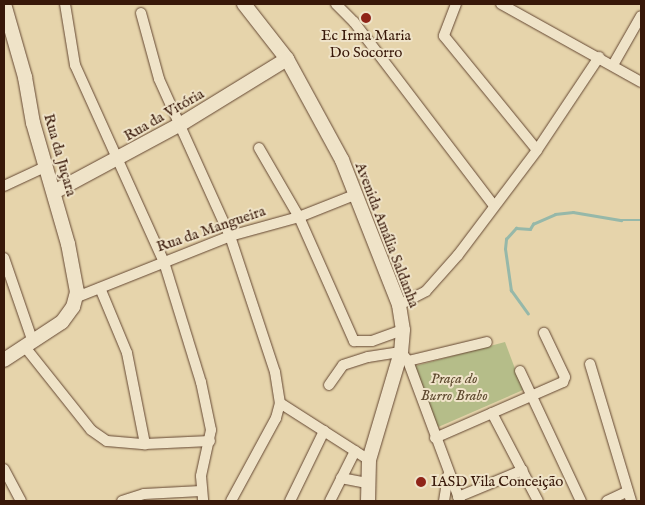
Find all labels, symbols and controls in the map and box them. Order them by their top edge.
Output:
marker: Ec Irma Maria Do Socorro [360,12,372,24]
place label: Ec Irma Maria Do Socorro [321,26,411,61]
street label: Rua da Vitória [121,85,207,145]
street label: Rua da Juçara [40,112,80,198]
street label: Avenida Amália Saldanha [351,160,423,310]
street label: Rua da Mangueira [154,202,268,256]
park label: Praça do Burro Brabo [420,369,488,404]
place label: IASD Vila Conceição [431,473,563,491]
marker: IASD Vila Conceição [415,476,427,488]

